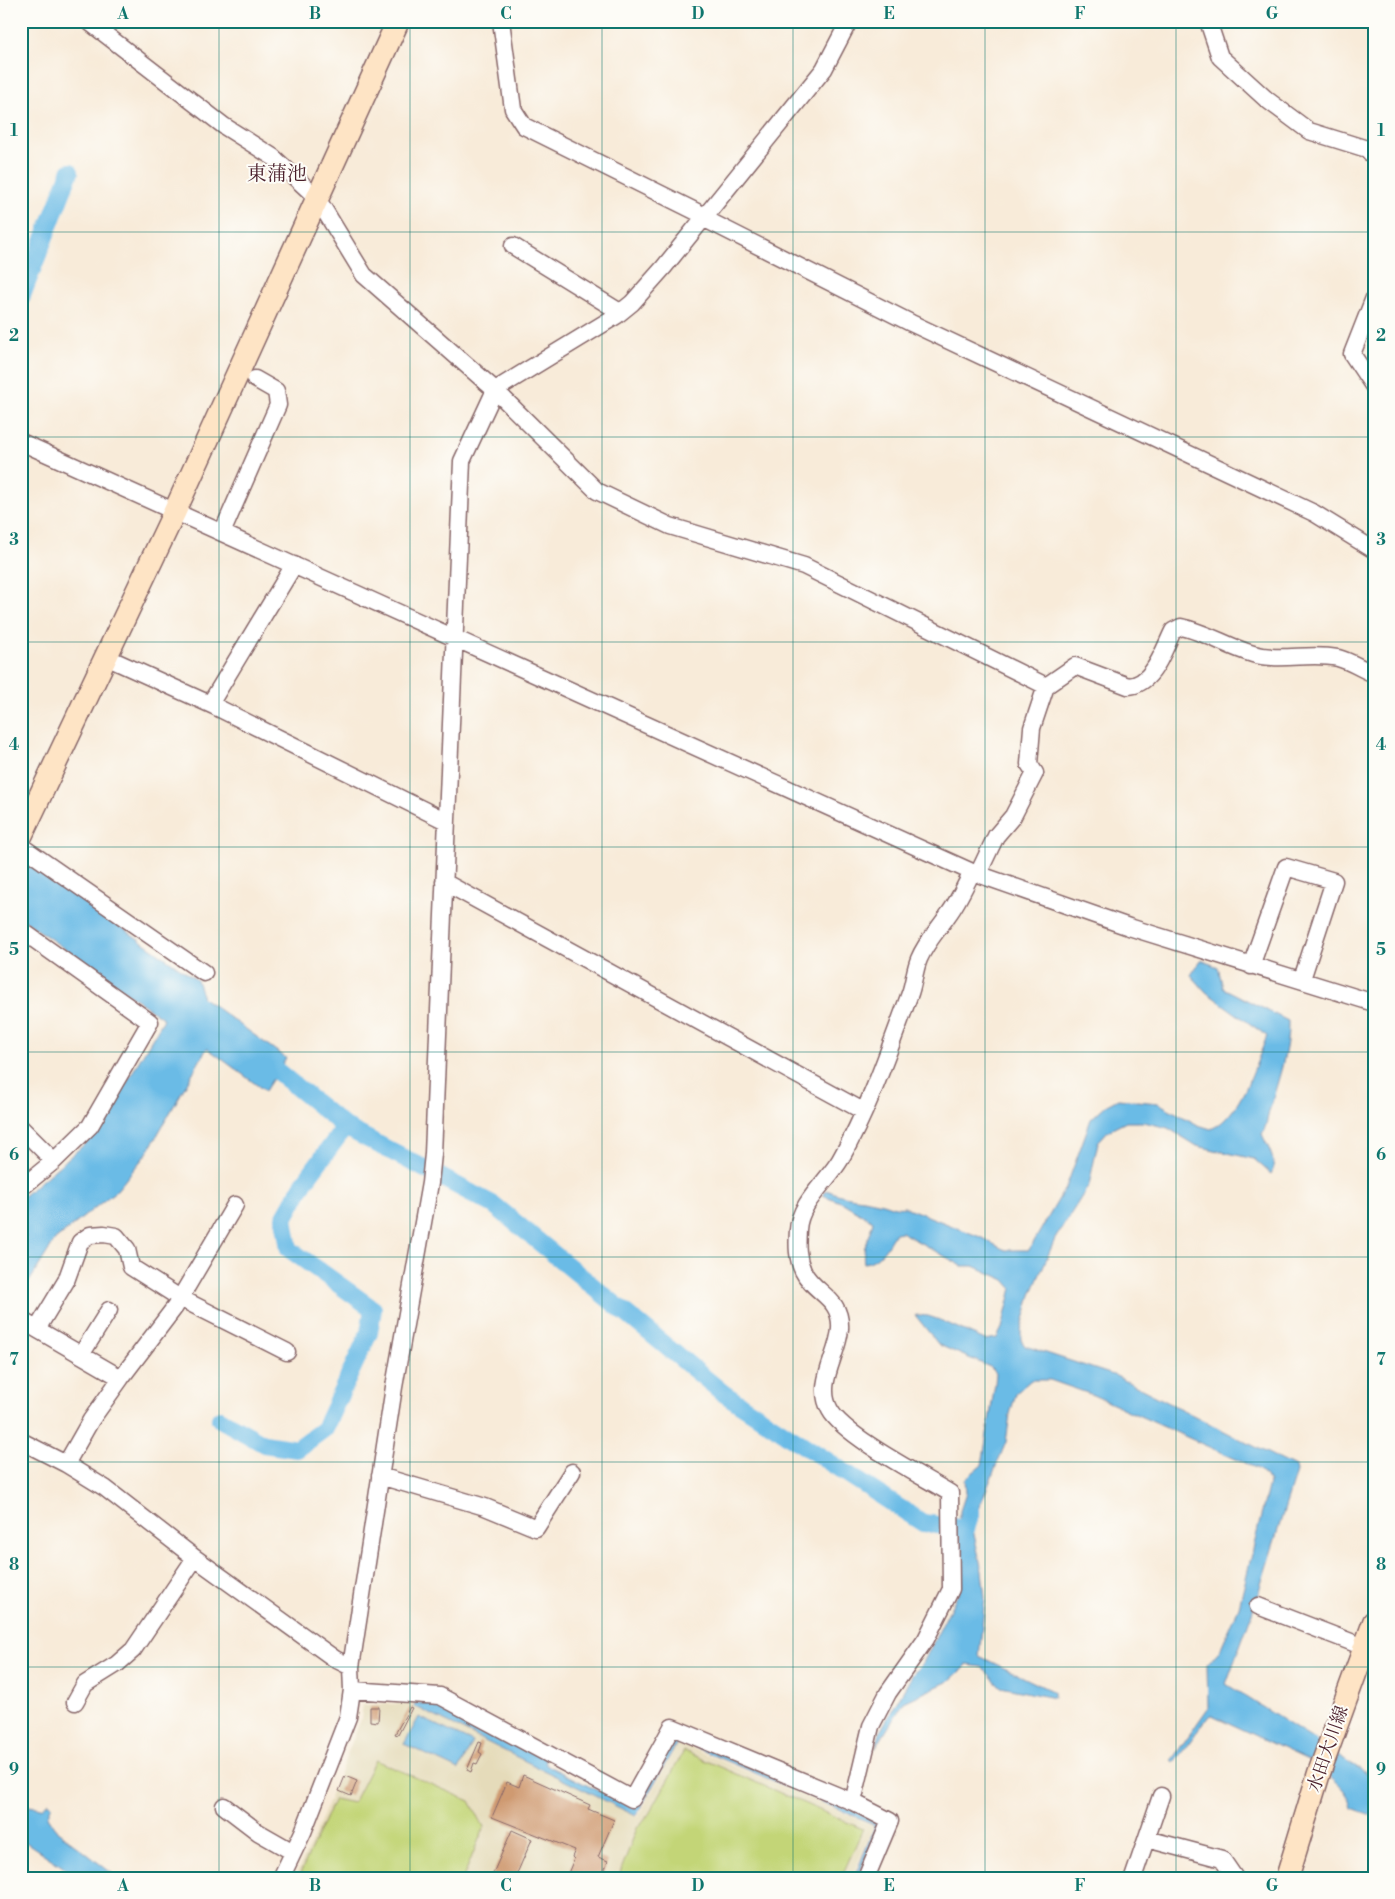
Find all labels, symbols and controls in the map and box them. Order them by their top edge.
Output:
text: A [116,4,129,24]
text: B [309,4,321,24]
text: C [500,4,512,24]
text: D [692,4,705,24]
text: E [883,4,895,24]
text: F [1074,4,1086,24]
text: G [1266,4,1279,24]
text: 1 [10,121,18,141]
text: 1 [1377,121,1385,141]
district label: 東蒲池 [247,162,307,187]
text: 2 [9,326,19,346]
text: 2 [1376,326,1386,346]
text: 3 [9,530,19,550]
text: 3 [1376,530,1386,550]
text: 4 [9,735,20,755]
text: 4 [1376,735,1387,755]
text: 5 [9,940,19,960]
text: 5 [1376,940,1386,960]
text: 6 [9,1145,19,1165]
text: 6 [1376,1145,1386,1165]
text: 7 [9,1350,19,1370]
text: 7 [1376,1350,1386,1370]
text: 8 [9,1555,19,1575]
text: 8 [1376,1555,1386,1575]
street label: 水田大川線 [1302,1703,1354,1795]
text: 9 [9,1760,19,1780]
text: 9 [1376,1760,1386,1780]
text: A [116,1876,129,1896]
text: B [309,1876,321,1896]
text: C [500,1876,512,1896]
text: D [692,1876,705,1896]
text: E [883,1876,895,1896]
text: F [1074,1876,1086,1896]
text: G [1266,1876,1279,1896]

